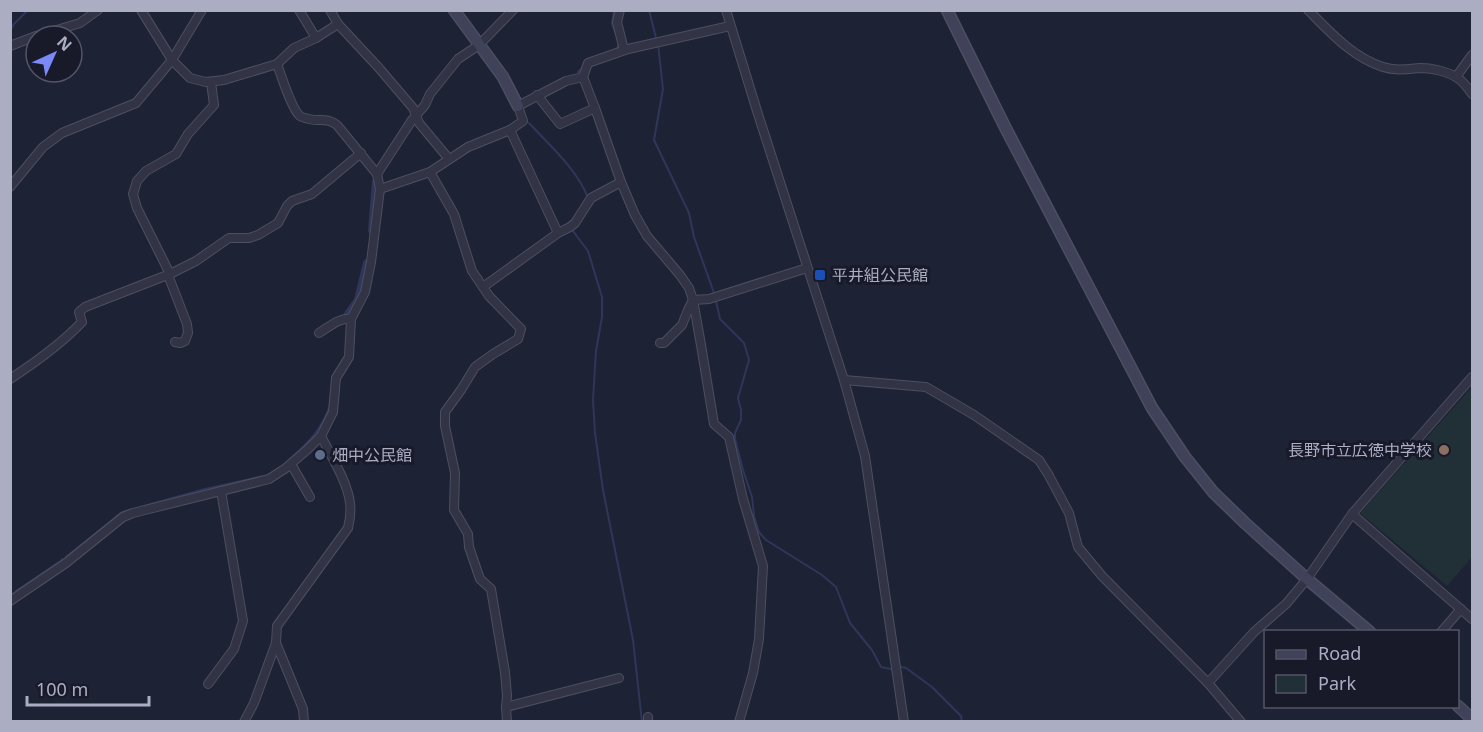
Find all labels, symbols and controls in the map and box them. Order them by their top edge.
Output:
north arrow [24,24,84,84]
text: N [52,31,77,56]
place label: 平井組公民館 [832,264,928,286]
marker: 平井組公民館 [813,268,827,282]
place label: 長野市立広徳中学校 [1288,439,1432,461]
marker: 長野市立広徳中学校 [1437,443,1451,457]
place label: 畑中公民館 [332,444,412,466]
marker: 畑中公民館 [313,448,327,462]
legend [1264,630,1459,708]
text: Road [1318,641,1361,665]
scale bar [27,669,148,707]
text: Park [1318,671,1356,695]
text: 100 m [36,677,88,701]

